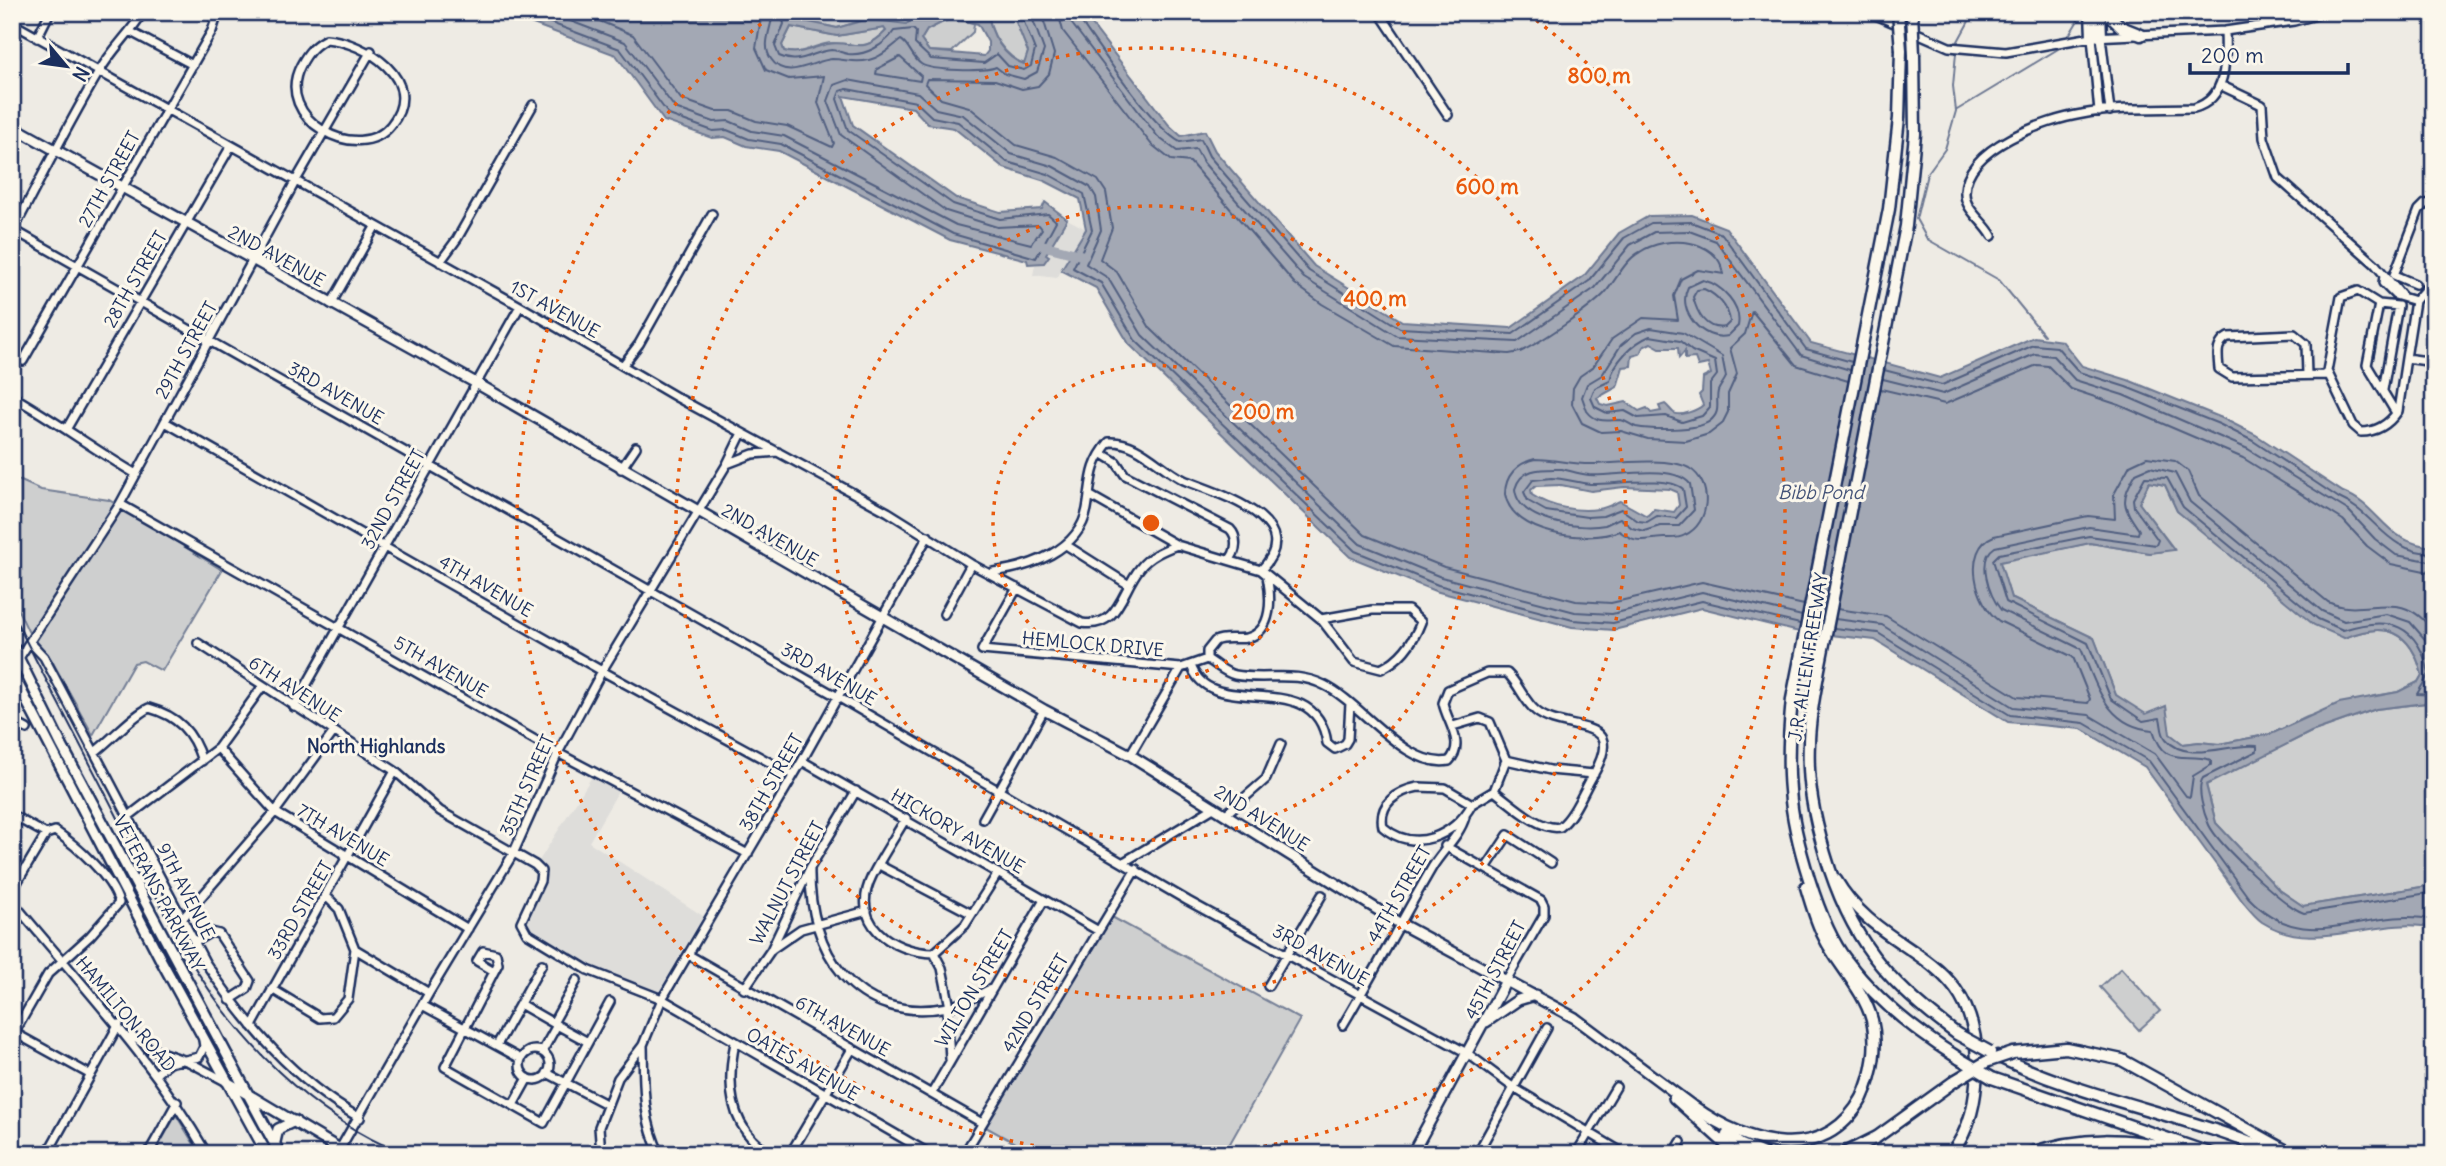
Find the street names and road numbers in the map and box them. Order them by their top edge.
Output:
street label: 27TH STREET [73,127,145,231]
street label: 2ND AVENUE [224,220,330,292]
street label: 28TH STREET [98,227,172,331]
street label: 1ST AVENUE [506,275,604,343]
street label: 29TH STREET [150,297,222,403]
street label: 3RD AVENUE [284,356,388,430]
street label: 32ND STREET [356,445,430,553]
street label: 2ND AVENUE [718,498,822,572]
street label: 4TH AVENUE [435,550,537,622]
street label: J.R. ALLEN FREEWAY [1783,571,1833,743]
street label: HEMLOCK DRIVE [1021,626,1165,662]
street label: 5TH AVENUE [390,631,492,703]
street label: 3RD AVENUE [777,637,881,711]
street label: 6TH AVENUE [245,651,345,727]
street label: 38TH STREET [734,729,808,835]
street label: 35TH STREET [494,731,560,839]
street label: 2ND AVENUE [1210,780,1314,856]
street label: HICKORY AVENUE [887,783,1029,879]
street label: 7TH AVENUE [293,798,393,872]
street label: VETERANS PARKWAY [108,811,210,975]
street label: WALNUT STREET [745,817,829,949]
street label: 9TH AVENUE [152,839,220,943]
street label: 44TH STREET [1362,841,1436,947]
street label: 33RD STREET [262,856,338,964]
street label: 45TH STREET [1459,917,1531,1023]
street label: 3RD AVENUE [1269,919,1373,991]
street label: WILTON STREET [930,925,1018,1051]
street label: 42ND STREET [997,949,1073,1057]
street label: HAMILTON ROAD [71,951,181,1077]
street label: 6TH AVENUE [791,990,895,1062]
street label: OATES AVENUE [742,1022,864,1106]

